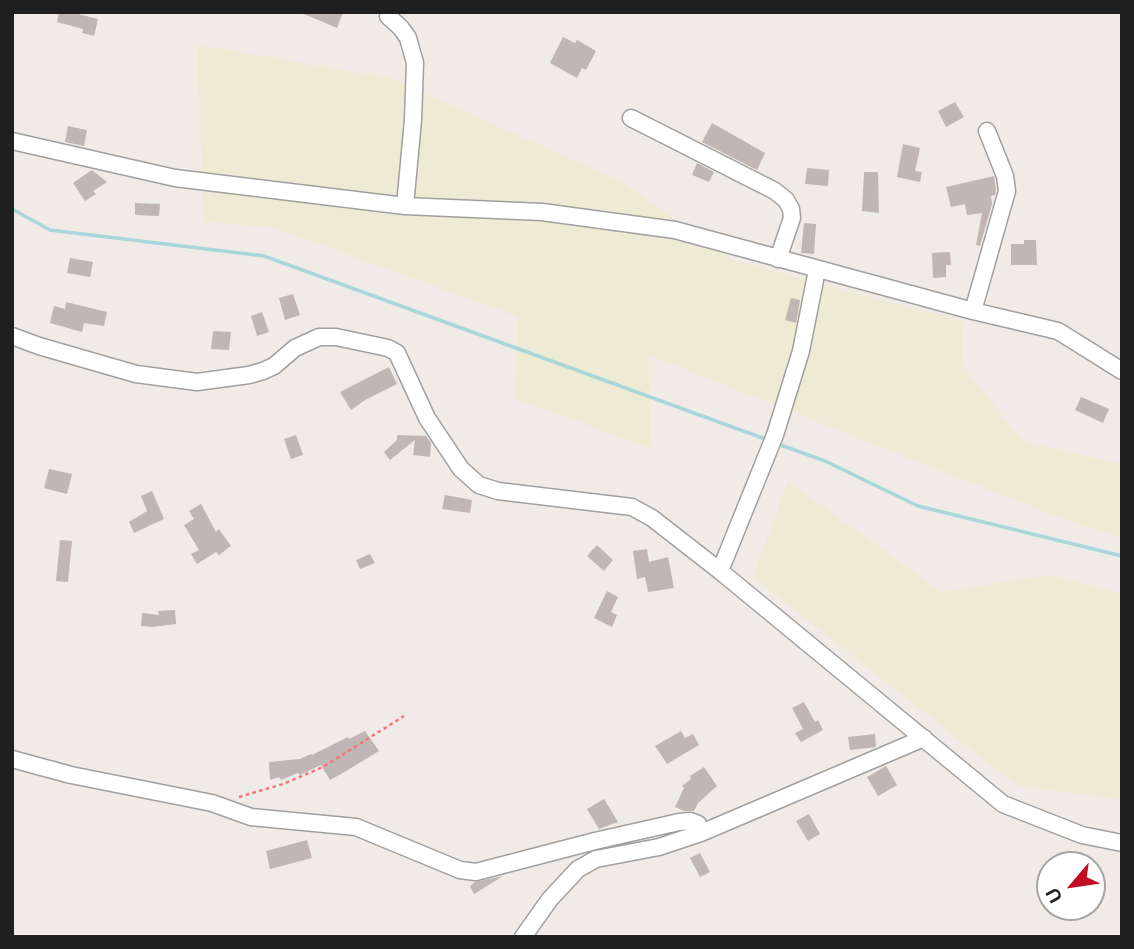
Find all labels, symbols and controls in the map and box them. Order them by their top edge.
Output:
north arrow [1036,851,1106,921]
text: U [1041,884,1066,907]

